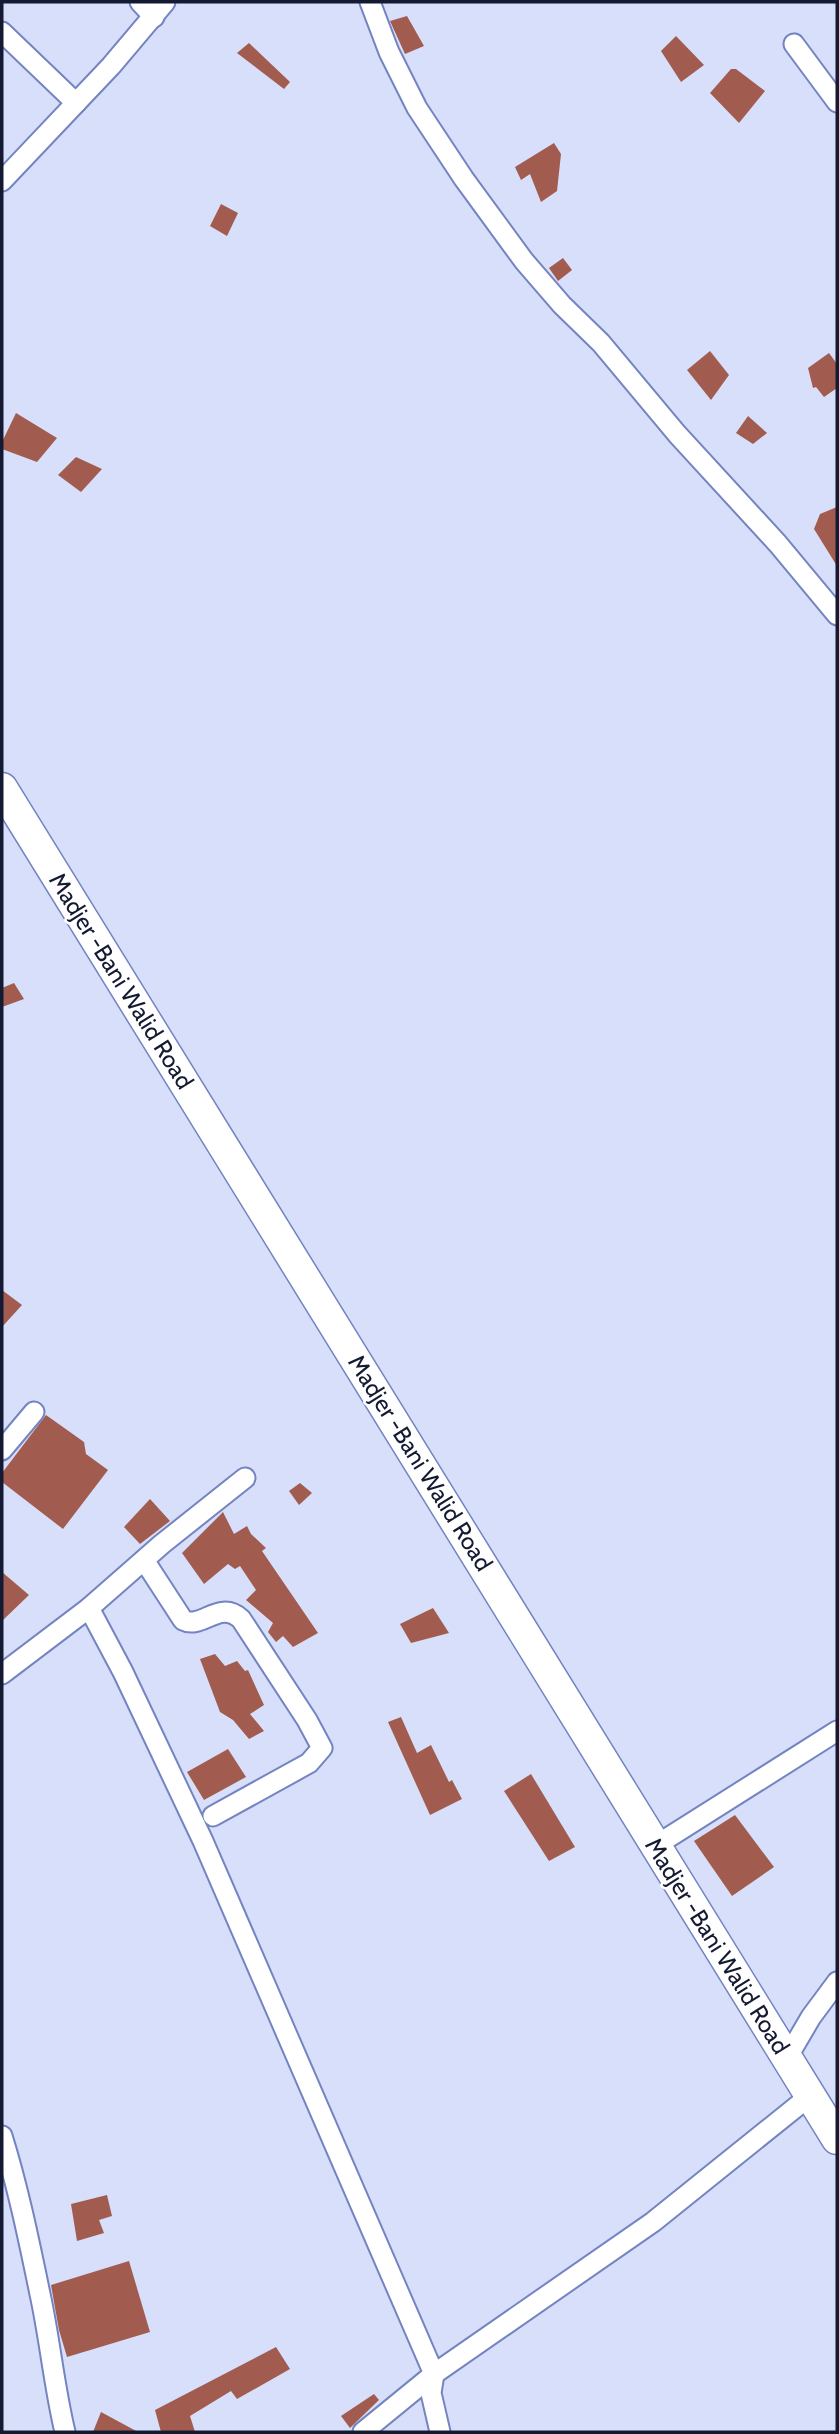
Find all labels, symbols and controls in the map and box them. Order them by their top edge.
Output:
street label: Madjer -Bani Walid Road [43,867,200,1094]
street label: Madjer -Bani Walid Road [342,1349,499,1576]
street label: Madjer -Bani Walid Road [639,1832,796,2059]

